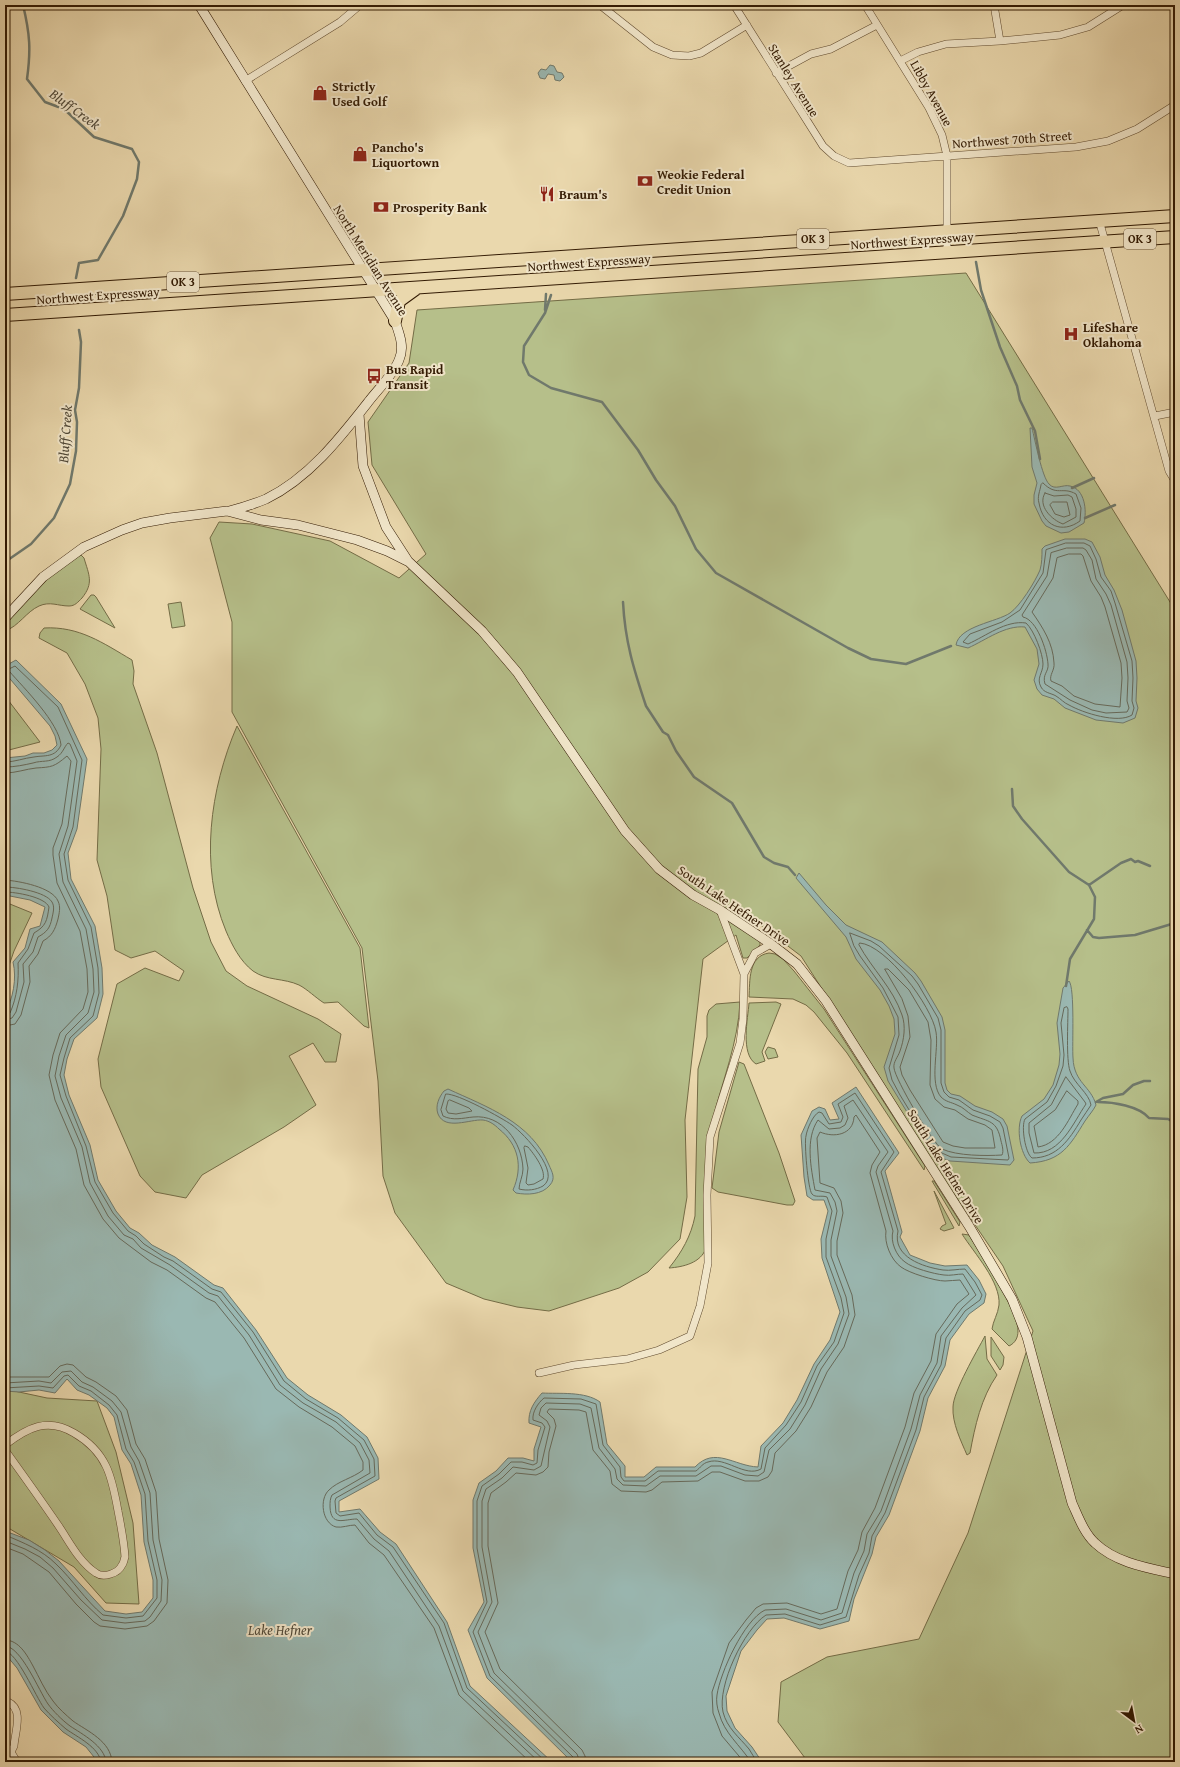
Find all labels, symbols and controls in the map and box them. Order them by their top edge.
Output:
street label: Stanley Avenue [763,40,824,121]
street label: Libby Avenue [906,57,958,130]
place label: Strictly Used Golf [332,77,388,111]
water label: Bluff Creek [45,83,105,135]
shop icon: Strictly Used Golf [311,84,329,102]
street label: Northwest 70th Street [951,126,1073,153]
place label: Pancho's Liquortown [372,138,439,172]
shop icon: Pancho's Liquortown [351,145,369,163]
place label: Weokie Federal Credit Union [657,165,745,199]
bank icon: Weokie Federal Credit Union [636,172,654,190]
restaurant icon: Braum's [538,185,556,203]
place label: Braum's [559,185,608,204]
bank icon: Prosperity Bank [372,198,390,216]
place label: Prosperity Bank [393,198,487,217]
street label: North Meridian Avenue [329,201,413,320]
street label: Northwest Expressway [850,227,975,254]
road number: OK 3 [797,229,829,249]
road number: OK 3 [1124,229,1156,249]
street label: Northwest Expressway [527,249,652,276]
road number: OK 3 [167,272,199,292]
street label: Northwest Expressway [36,282,161,309]
place label: LifeShare Oklahoma [1083,318,1142,352]
hospital icon: LifeShare Oklahoma [1062,325,1080,343]
place label: Bus Rapid Transit [386,360,444,394]
bus stop icon: Bus Rapid Transit [365,367,383,385]
water label: Bluff Creek [53,404,77,465]
street label: South Lake Hefner Drive [674,861,794,950]
street label: South Lake Hefner Drive [902,1105,989,1227]
water label: Lake Hefner [247,1620,313,1640]
north arrow [1114,1701,1154,1741]
text: N [1131,1721,1147,1739]

